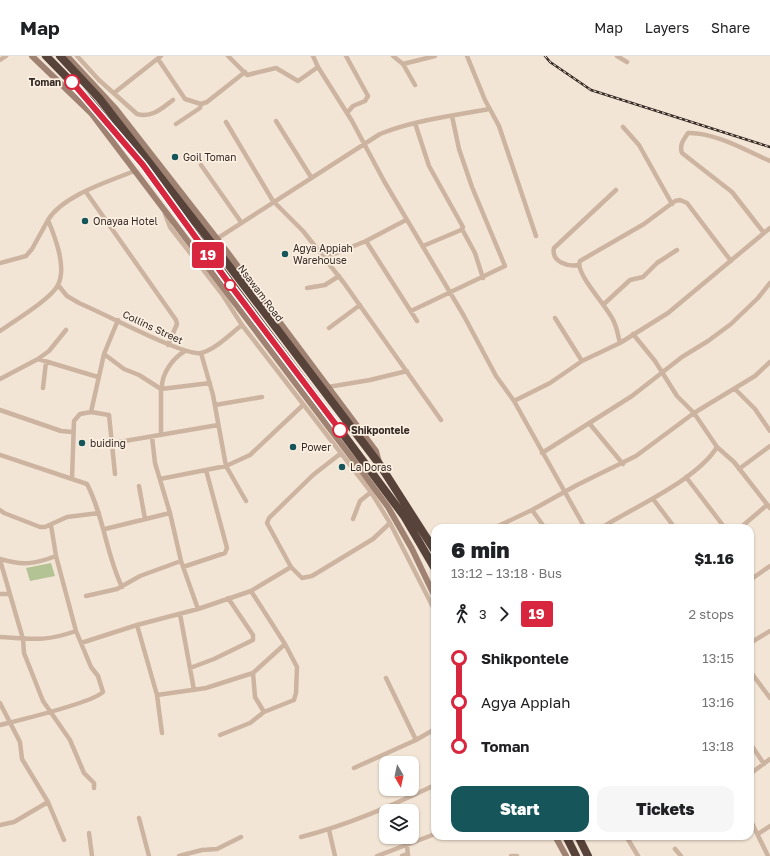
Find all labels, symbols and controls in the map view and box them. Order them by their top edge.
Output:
text: Map [20,16,60,39]
text: Map [594,19,623,36]
text: Layers [645,19,689,36]
text: Share [711,19,750,36]
marker: Toman [64,74,80,90]
place label: Toman [29,76,61,88]
place label: Goil Toman [183,151,236,163]
marker: Goil Toman [170,152,180,162]
place label: Onayaa Hotel [93,215,158,227]
marker: Onayaa Hotel [80,216,90,226]
line badge: 19 [190,242,226,268]
place label: Agya Appiah Warehouse [293,242,353,266]
text: 19 [200,246,216,263]
marker: Agya Appiah Warehouse [280,249,290,259]
street label: Nsawam Road [236,262,286,324]
unlabelled marker [224,279,236,291]
street label: Collins Street [121,308,185,346]
marker: Shikpontele [332,422,348,438]
place label: Shikpontele [351,424,410,436]
place label: buiding [90,437,126,449]
marker: buiding [77,438,87,448]
place label: Power [301,441,331,453]
marker: Power [288,442,298,452]
place label: La Doras [350,461,392,473]
marker: La Doras [337,462,347,472]
text: 6 min [451,536,510,563]
text: $1.16 [694,549,734,567]
text: 13:12 – 13:18 · Bus [451,565,562,581]
icon: walk [451,603,473,625]
icon: forward [493,603,515,625]
text: 19 [529,605,545,622]
text: 3 [479,606,487,622]
text: 2 stops [688,606,734,622]
text: Shikpontele [481,649,569,667]
text: 13:15 [702,650,734,666]
text: Agya Appiah [481,693,571,711]
text: 13:16 [702,694,734,710]
text: Toman [481,737,529,755]
text: 13:18 [702,738,734,754]
north arrow [379,756,419,796]
map controls [379,756,419,844]
button: Start [451,786,589,832]
button: Tickets [597,786,734,832]
button: layers [379,804,419,844]

